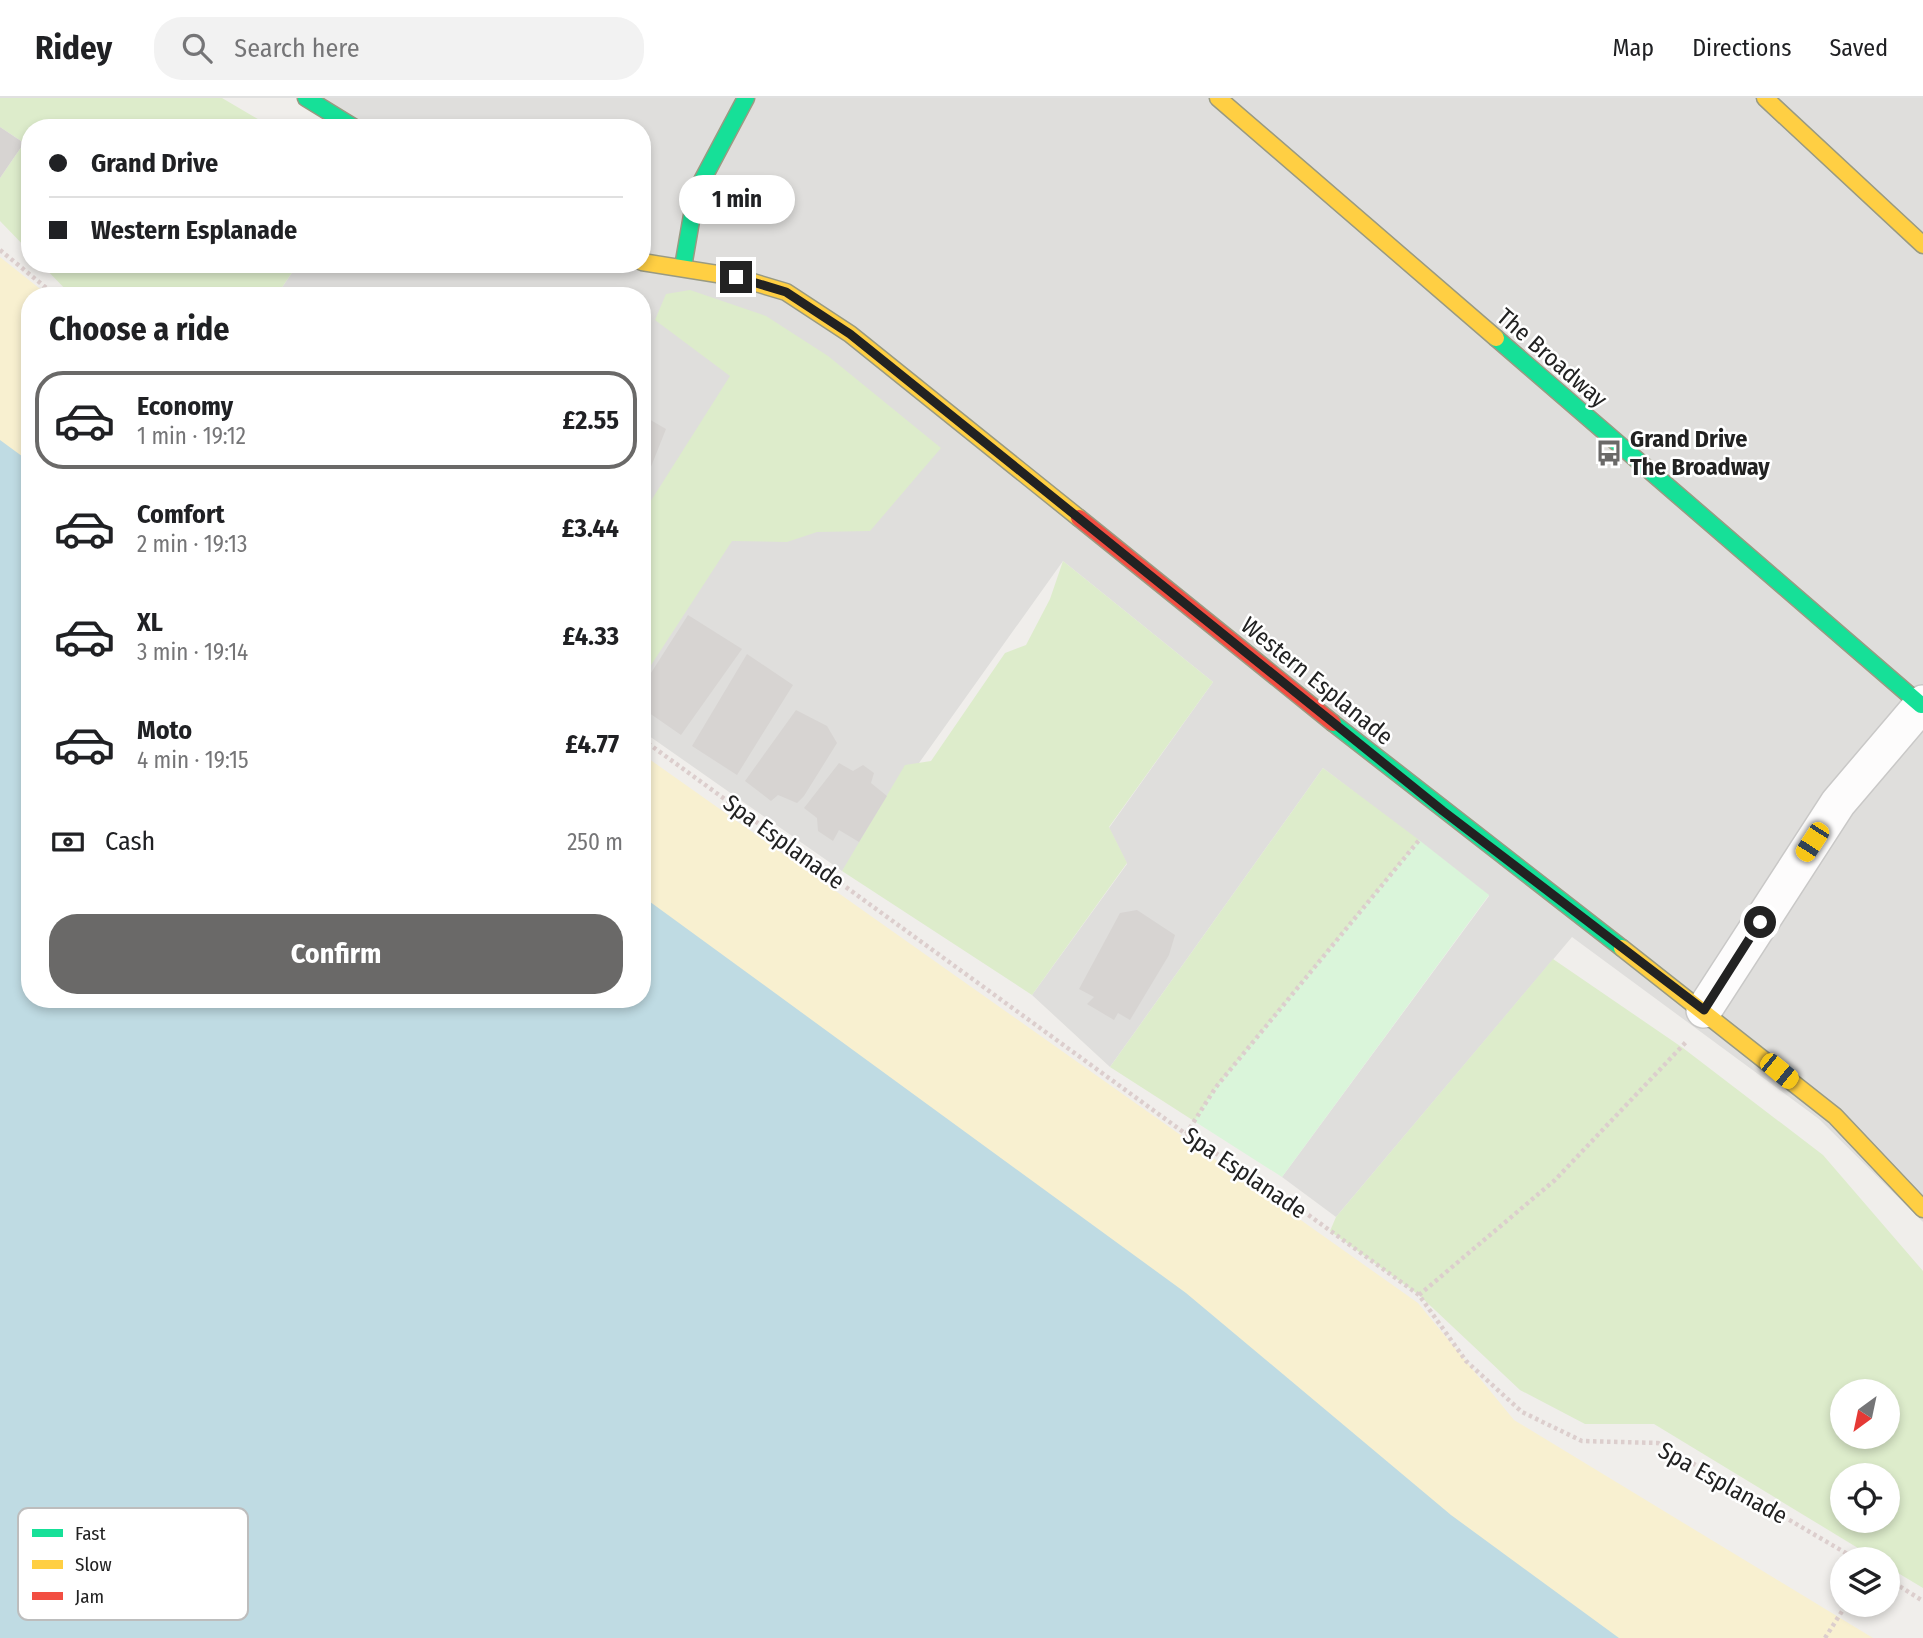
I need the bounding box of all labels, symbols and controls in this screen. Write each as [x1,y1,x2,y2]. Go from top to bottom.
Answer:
search box [154,17,644,80]
text: Ridey [35,28,112,68]
icon: search [178,29,216,67]
text: Search here [234,33,360,64]
text: Map [1613,34,1654,62]
text: Directions [1692,34,1791,62]
text: Saved [1829,34,1888,62]
text: Grand Drive [91,148,218,179]
callout: 1 min [678,176,794,225]
text: 1 min [712,185,762,213]
text: Western Esplanade [91,215,297,246]
route end [720,261,752,293]
street label: The Broadway [1491,303,1613,414]
text: Choose a ride [49,310,230,348]
icon: car [53,389,116,452]
text: Economy [137,391,233,422]
text: £2.55 [563,405,619,436]
text: 1 min · 19:12 [137,422,246,450]
place label: Grand Drive The Broadway [1630,425,1770,481]
bus stop icon: Grand Drive The Broadway [1594,438,1624,468]
icon: car [53,497,116,560]
text: Comfort [137,499,225,530]
text: £3.44 [562,513,619,544]
text: 2 min · 19:13 [137,530,247,558]
icon: car [53,605,116,668]
text: XL [137,607,163,638]
street label: Western Esplanade [1235,611,1399,751]
text: £4.33 [563,621,619,652]
text: 3 min · 19:14 [137,638,248,666]
icon: car [53,713,116,776]
text: Moto [137,715,192,746]
text: £4.77 [565,729,619,760]
text: 4 min · 19:15 [137,746,248,774]
street label: Spa Esplanade [718,789,850,895]
car [1792,819,1833,865]
icon: cash [49,823,87,861]
text: Cash [105,826,155,857]
text: 250 m [567,828,623,856]
route start [1744,906,1776,938]
button: Confirm [49,914,623,994]
car [1757,1050,1802,1092]
street label: Spa Esplanade [1178,1121,1312,1225]
north arrow [1830,1379,1900,1449]
map controls [1830,1379,1900,1617]
street label: Spa Esplanade [1654,1436,1792,1530]
button: locate [1830,1463,1900,1533]
legend [18,1508,248,1620]
text: Fast [75,1522,106,1545]
button: layers [1830,1547,1900,1617]
text: Slow [75,1553,112,1576]
text: Jam [75,1585,104,1608]

